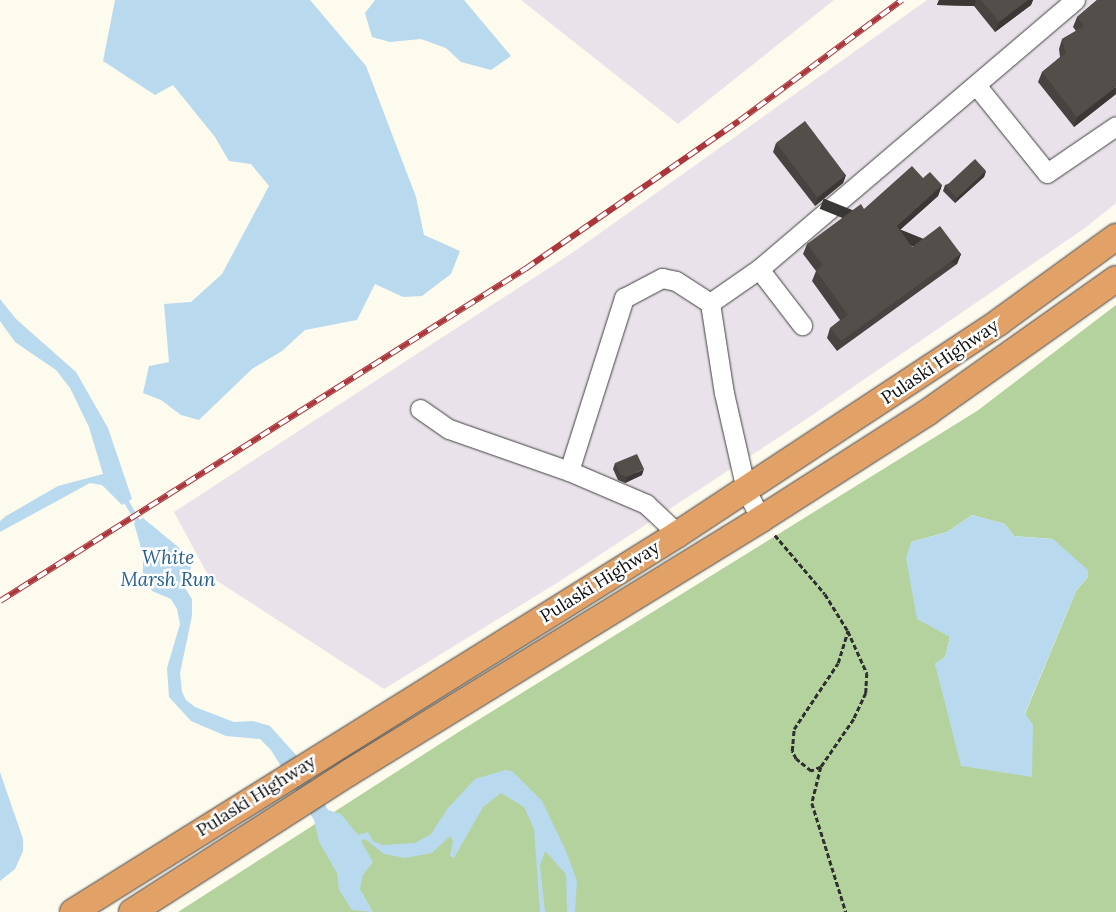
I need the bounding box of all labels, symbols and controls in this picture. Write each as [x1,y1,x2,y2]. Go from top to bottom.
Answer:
street label: Pulaski Highway [877,315,1003,409]
street label: Pulaski Highway [536,537,664,627]
water label: White Marsh Run [120,547,216,591]
street label: Pulaski Highway [192,751,320,841]

